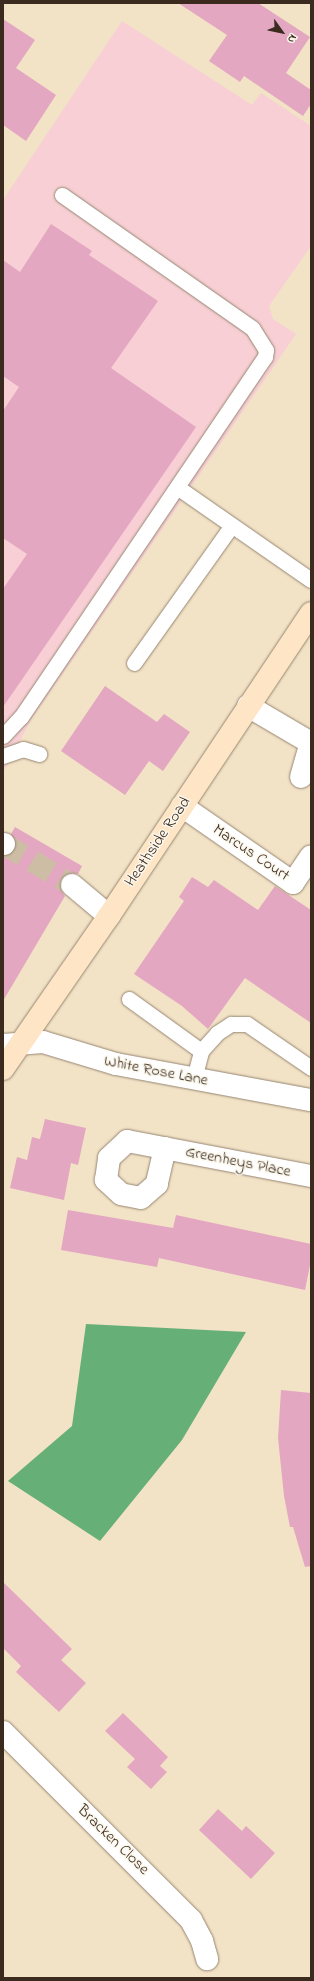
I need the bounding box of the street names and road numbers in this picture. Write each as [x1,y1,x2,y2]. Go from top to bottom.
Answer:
street label: Heathside Road [121,793,195,891]
street label: Marcus Court [209,820,293,886]
street label: White Rose Lane [102,1052,210,1090]
street label: Greenheys Place [184,1142,292,1182]
street label: Bracken Close [73,1801,153,1879]

